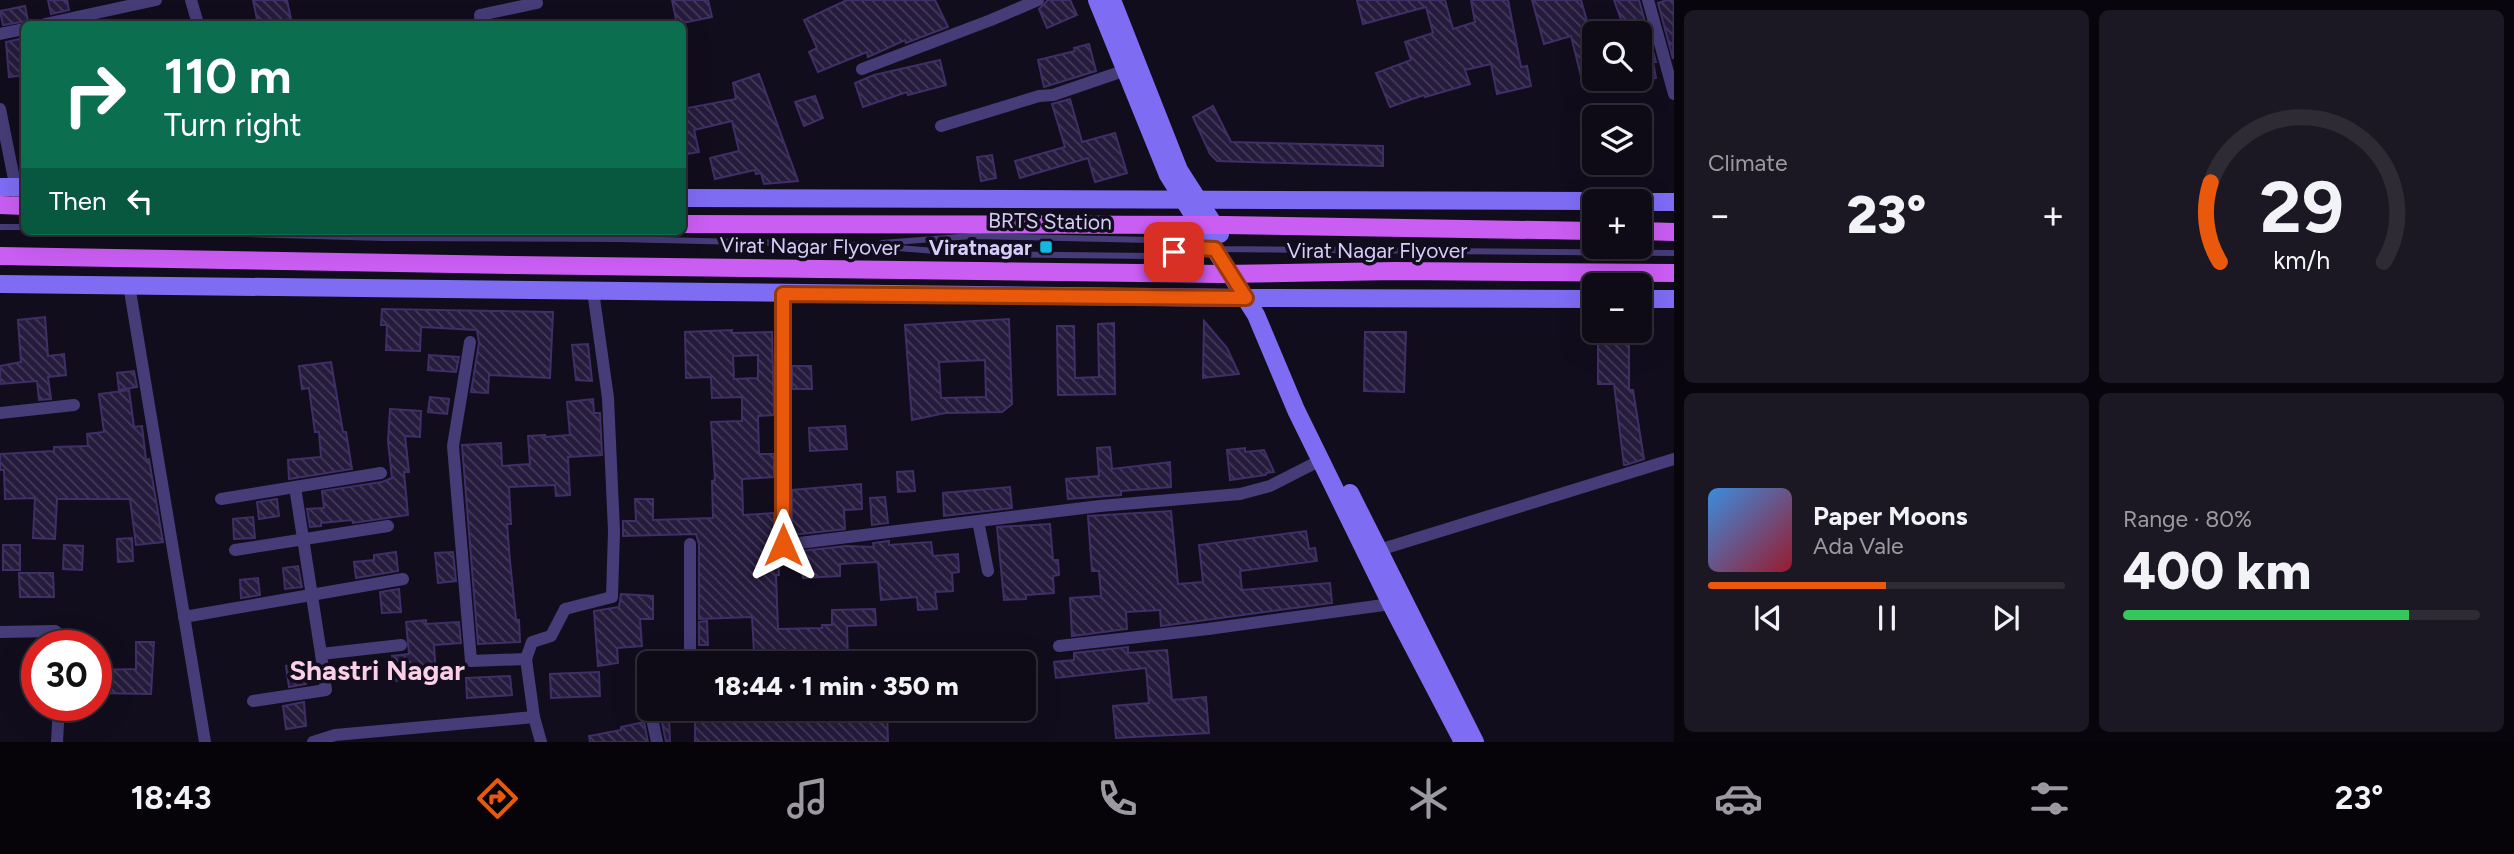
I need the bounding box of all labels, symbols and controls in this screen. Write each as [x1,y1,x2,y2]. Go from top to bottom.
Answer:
map controls [1582,21,1652,343]
button: search [1582,21,1652,91]
text: 110 m [164,46,292,105]
icon: right [49,49,140,140]
button: layers [1582,105,1652,175]
text: Turn right [164,106,302,144]
text: Climate [1708,149,1787,177]
text: 29 [2259,164,2344,251]
icon: left [121,182,159,220]
text: 23° [1847,184,1926,246]
text: Then [49,185,107,217]
button: + [1582,189,1652,259]
text: − [1708,192,1732,238]
text: + [2041,192,2065,238]
street label: BRTS Station [988,207,1112,235]
pin [1144,222,1204,282]
street label: Virat Nagar Flyover [719,232,901,260]
icon: arrive [1155,233,1193,271]
place label: Viratnagar [929,235,1032,260]
street label: Virat Nagar Flyover [1287,238,1467,263]
marker: Viratnagar [1038,239,1054,255]
text: km/h [2273,245,2330,275]
button: − [1582,273,1652,343]
text: Paper Moons [1813,500,1968,532]
text: Range · 80% [2123,505,2252,533]
position arrow [746,508,820,582]
text: Ada Vale [1813,532,1904,560]
text: 400 km [2123,540,2311,602]
icon: previous [1749,599,1787,637]
icon: pause [1868,599,1906,637]
icon: next [1987,599,2025,637]
speed limit sign: 30 [21,630,112,721]
district label: Shastri Nagar [289,653,465,687]
text: 18:44 · 1 min · 350 m [714,670,959,702]
icon: directions [473,774,522,823]
icon: music [783,774,832,823]
icon: phone [1093,774,1142,823]
icon: climate [1404,774,1453,823]
icon: car [1714,774,1763,823]
icon: filters [2025,774,2074,823]
text: 18:43 [131,779,211,817]
text: 23° [2335,779,2383,817]

